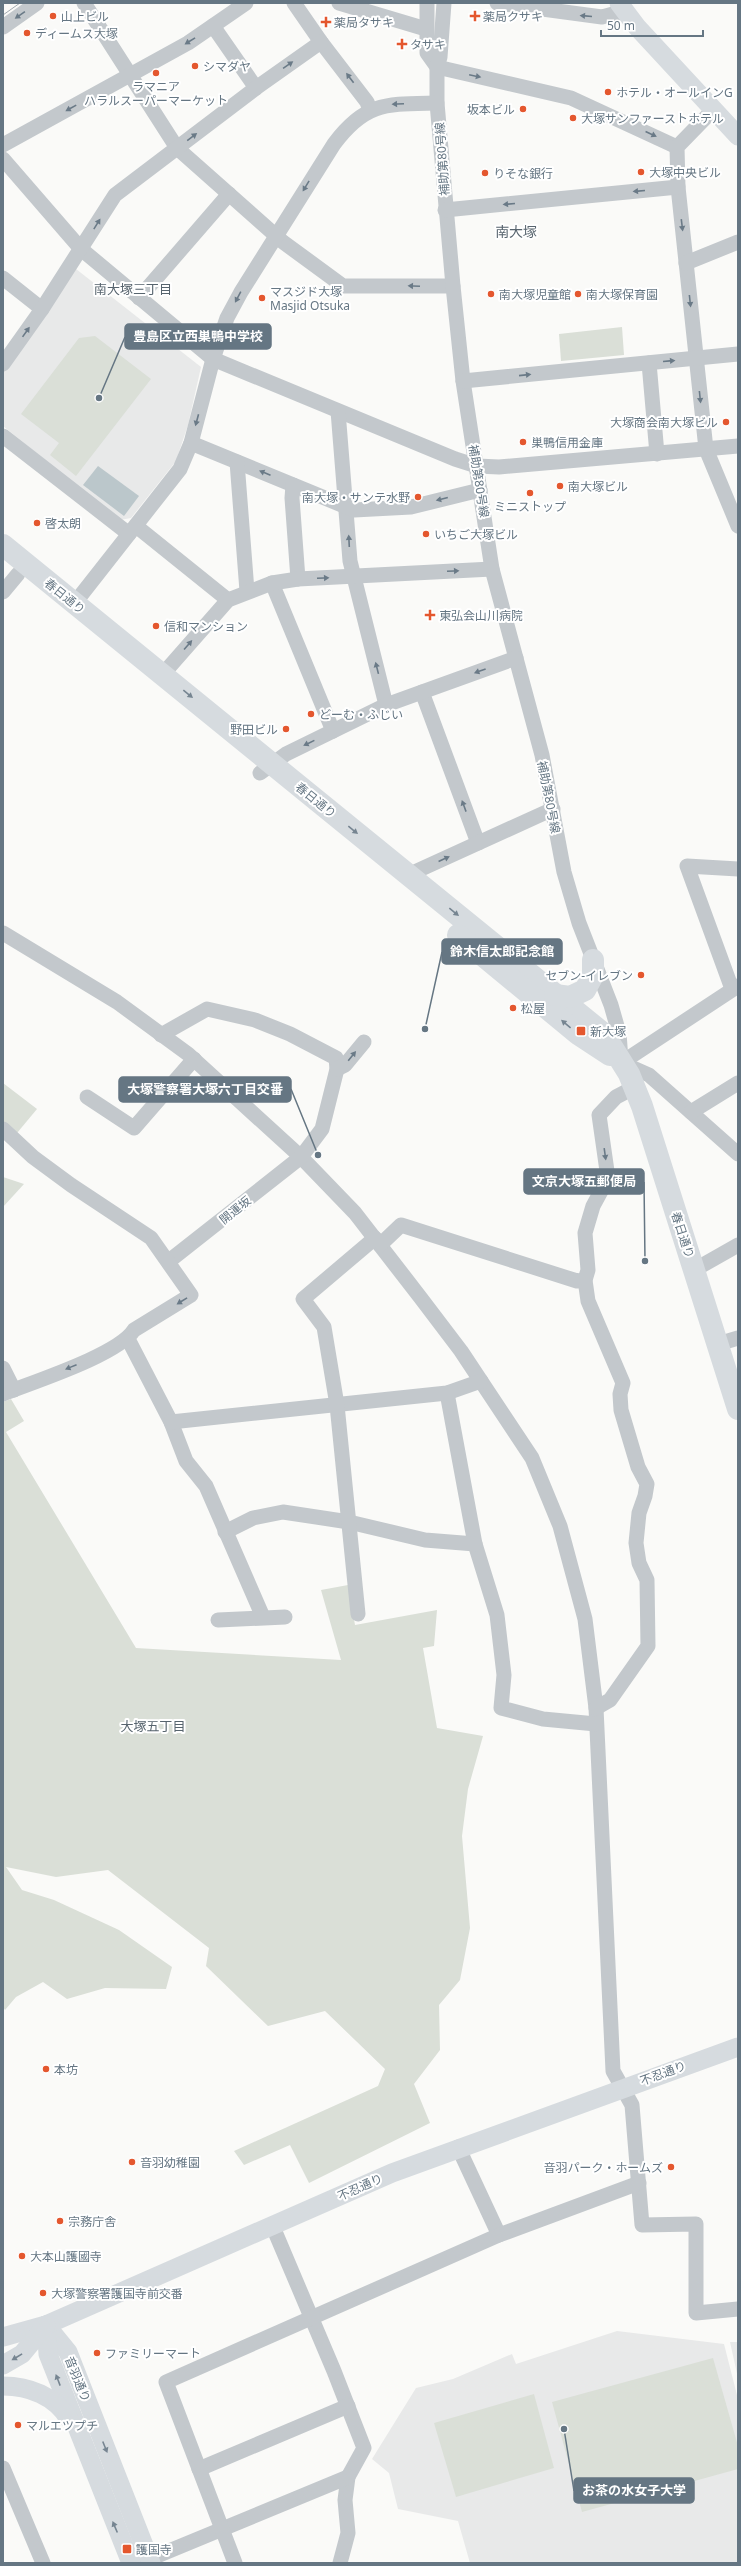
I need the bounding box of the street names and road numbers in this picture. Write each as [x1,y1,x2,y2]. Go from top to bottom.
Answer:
street label: 補助第80号線 [431,122,453,196]
street label: 補助第80号線 [465,443,493,519]
street label: 春日通り [41,574,89,618]
street label: 補助第80号線 [534,759,564,835]
street label: 春日通り [292,778,340,822]
street label: 開運坂 [216,1192,254,1228]
street label: 春日通り [667,1210,699,1260]
street label: 不忍通り [638,2057,688,2089]
street label: 不忍通り [335,2169,385,2205]
street label: 音羽通り [61,2354,95,2404]

